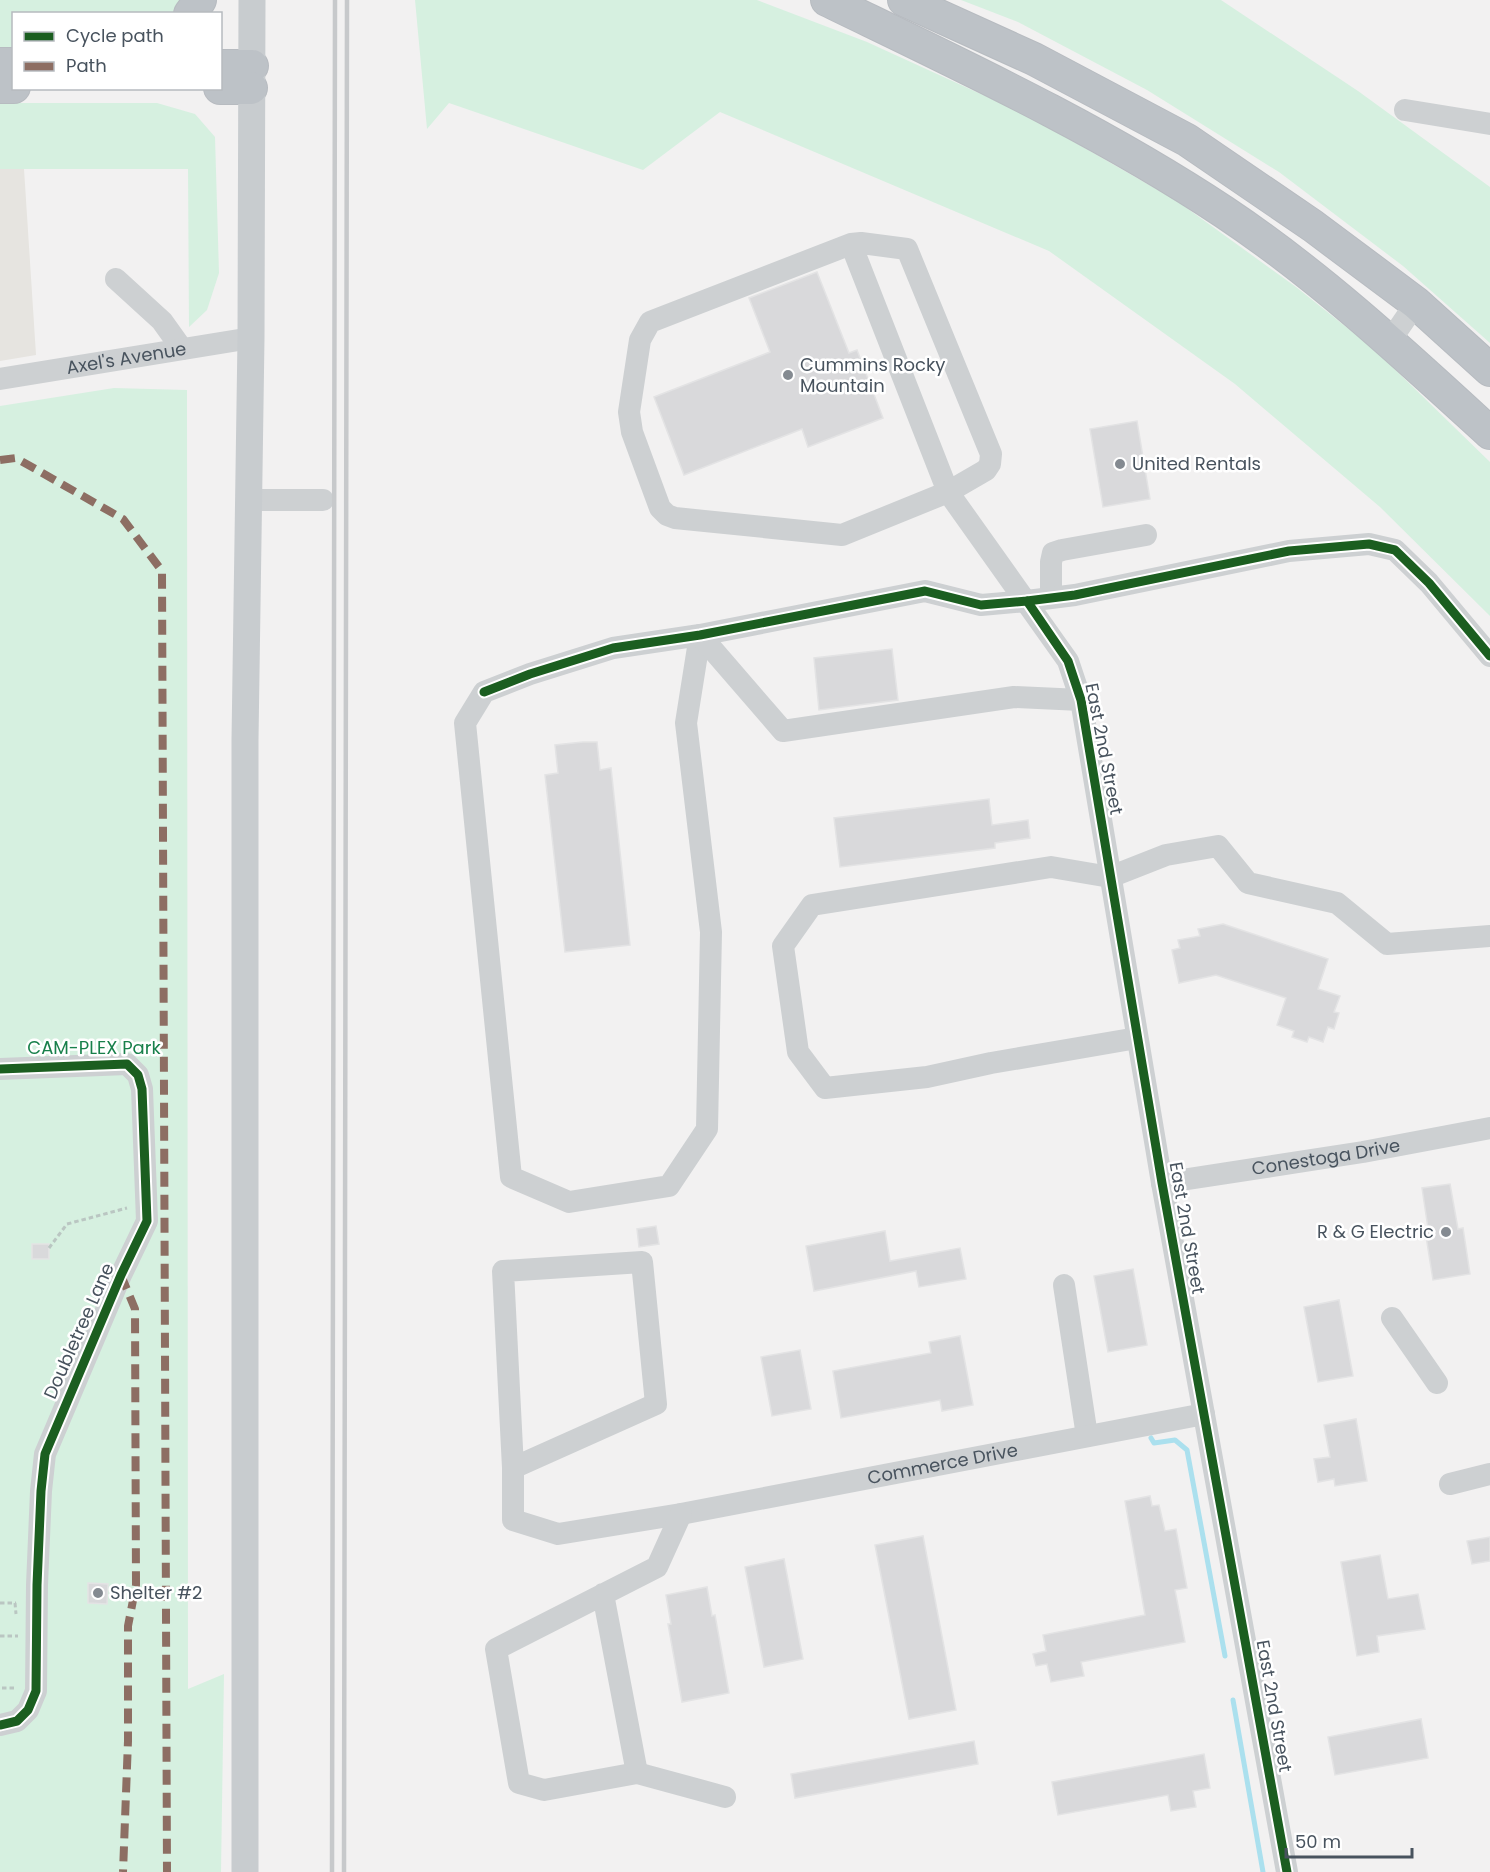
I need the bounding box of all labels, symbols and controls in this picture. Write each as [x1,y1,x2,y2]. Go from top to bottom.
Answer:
legend [12,12,222,90]
text: Cycle path [66,23,164,48]
text: Path [66,53,107,78]
street label: Axel's Avenue [64,336,188,380]
place label: Cummins Rocky Mountain [800,352,945,398]
marker: Cummins Rocky Mountain [781,368,795,382]
place label: United Rentals [1132,451,1261,476]
marker: United Rentals [1113,457,1127,471]
street label: East 2nd Street [1079,681,1130,817]
park label: CAM-PLEX Park [27,1035,161,1060]
street label: Conestoga Drive [1250,1132,1402,1181]
street label: East 2nd Street [1164,1160,1211,1296]
place label: R & G Electric [1317,1219,1434,1244]
marker: R & G Electric [1439,1225,1453,1239]
street label: Doubletree Lane [37,1259,120,1403]
street label: Commerce Drive [865,1437,1020,1490]
place label: Shelter #2 [110,1580,202,1605]
marker: Shelter #2 [91,1586,105,1600]
street label: East 2nd Street [1251,1638,1298,1774]
scale bar [1286,1821,1412,1859]
text: 50 m [1295,1829,1341,1854]

